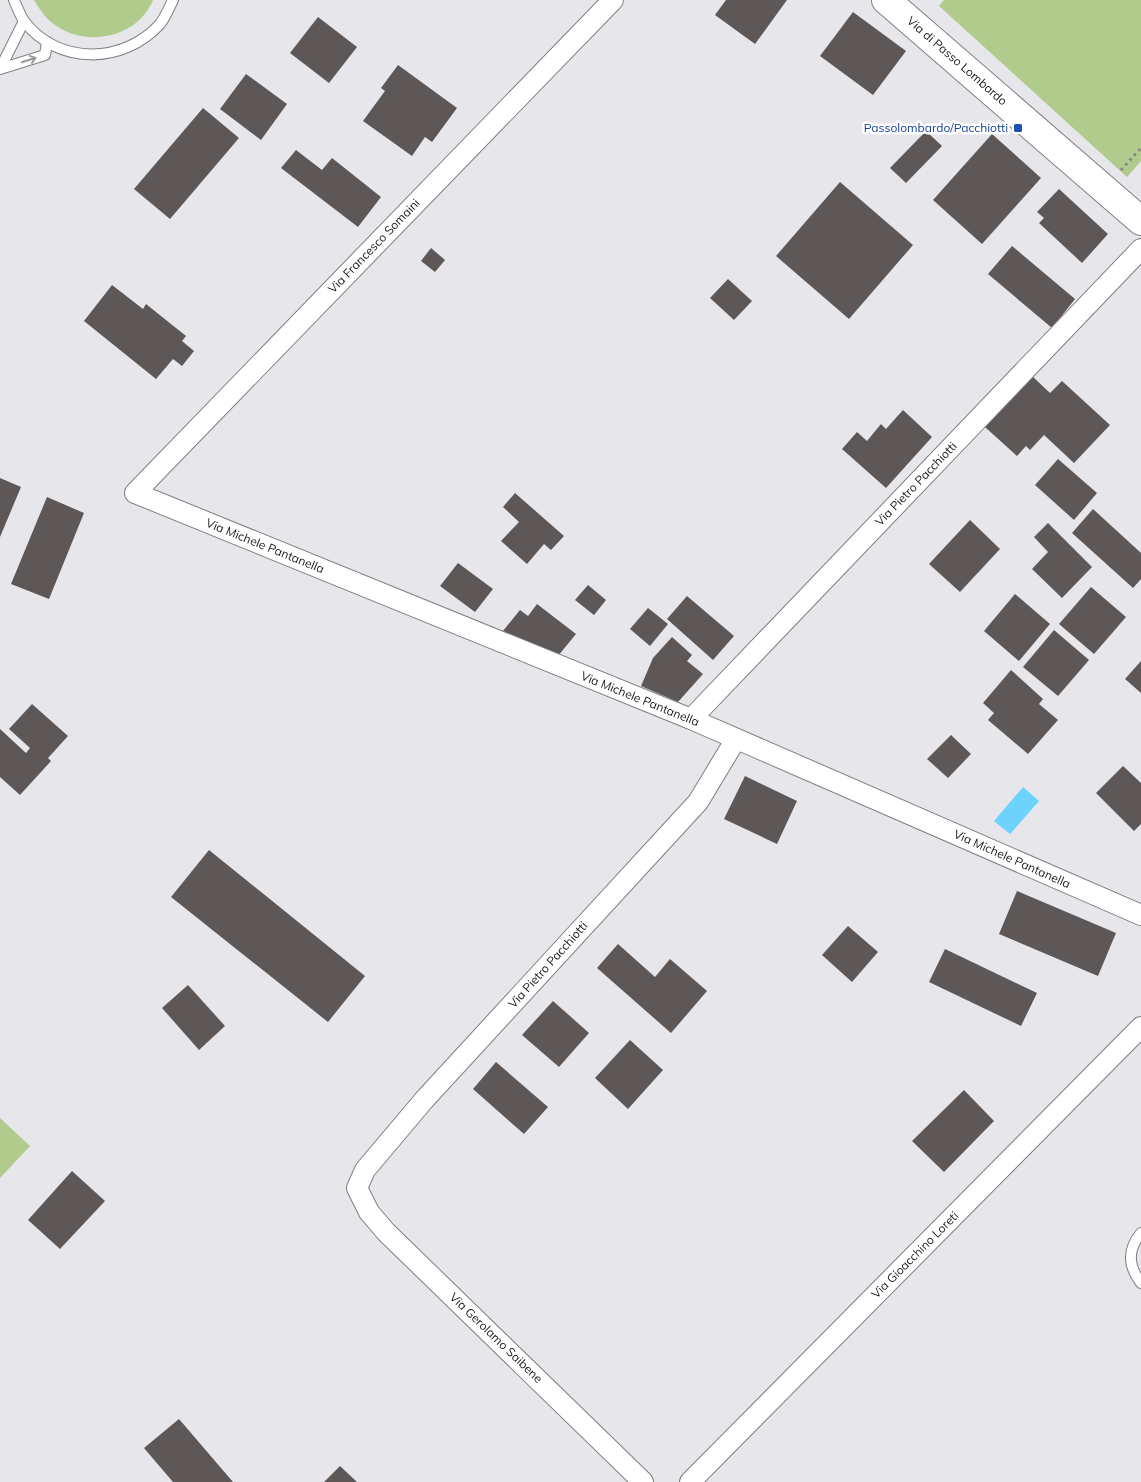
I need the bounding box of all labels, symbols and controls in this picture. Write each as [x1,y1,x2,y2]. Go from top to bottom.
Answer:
street label: Via di Passo Lombardo [904,13,1011,108]
one-way arrow [20,55,36,65]
place label: Passolombardo/Pacchiotti [864,120,1008,135]
marker: Passolombardo/Pacchiotti [1012,122,1024,134]
street label: Via Francesco Somaini [325,195,423,296]
street label: Via Pietro Pacchiotti [872,438,960,529]
street label: Via Michele Pantanella [204,515,327,576]
street label: Via Michele Pantanella [579,668,702,729]
street label: Via Michele Pantanella [951,826,1073,891]
street label: Via Pietro Pacchiotti [505,918,591,1011]
street label: Via Gioacchino Loreti [868,1208,961,1301]
street label: Via Gerolamo Saibene [447,1289,546,1386]

